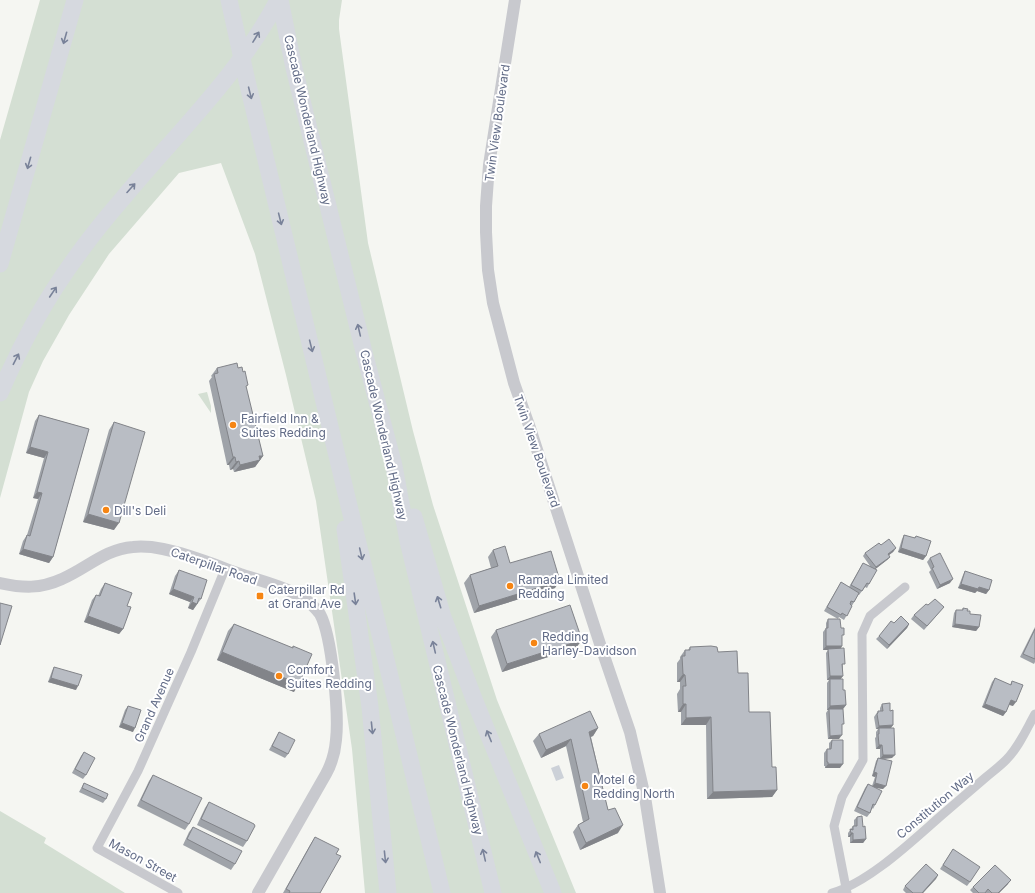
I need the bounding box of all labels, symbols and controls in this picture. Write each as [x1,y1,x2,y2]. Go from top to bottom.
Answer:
one-way arrow [60,31,68,44]
one-way arrow [253,31,261,43]
street label: Cascade Wonderland Highway [281,33,335,207]
street label: Twin View Boulevard [481,63,513,183]
one-way arrow [246,86,254,99]
one-way arrow [25,156,32,169]
one-way arrow [126,183,136,193]
one-way arrow [277,212,284,225]
one-way arrow [49,287,57,298]
one-way arrow [354,324,362,337]
one-way arrow [307,339,315,352]
street label: Cascade Wonderland Highway [357,348,411,522]
one-way arrow [13,353,20,365]
street label: Twin View Boulevard [511,393,563,509]
place label: Fairfield Inn & Suites Redding [241,411,326,440]
marker: Fairfield Inn & Suites Redding [228,420,238,430]
place label: Dill's Deli [114,503,166,518]
marker: Dill's Deli [101,505,111,515]
street label: Caterpillar Road [169,544,259,588]
one-way arrow [357,547,365,560]
place label: Ramada Limited Redding [518,572,608,601]
marker: Ramada Limited Redding [505,581,515,591]
place label: Caterpillar Rd at Grand Ave [268,582,345,611]
marker: Caterpillar Rd at Grand Ave [255,591,265,601]
one-way arrow [351,592,359,605]
one-way arrow [435,595,442,608]
place label: Redding Harley-Davidson [542,629,637,658]
marker: Redding Harley-Davidson [529,638,539,648]
one-way arrow [429,641,437,654]
place label: Comfort Suites Redding [287,662,372,691]
street label: Cascade Wonderland Highway [430,663,486,837]
street label: Grand Avenue [131,665,177,745]
marker: Comfort Suites Redding [274,671,284,681]
one-way arrow [368,721,376,734]
one-way arrow [485,731,493,743]
street label: Constitution Way [893,768,977,842]
place label: Motel 6 Redding North [593,772,675,801]
marker: Motel 6 Redding North [580,781,590,791]
street label: Mason Street [106,835,180,885]
one-way arrow [480,849,487,862]
one-way arrow [381,850,388,863]
one-way arrow [534,851,542,863]

